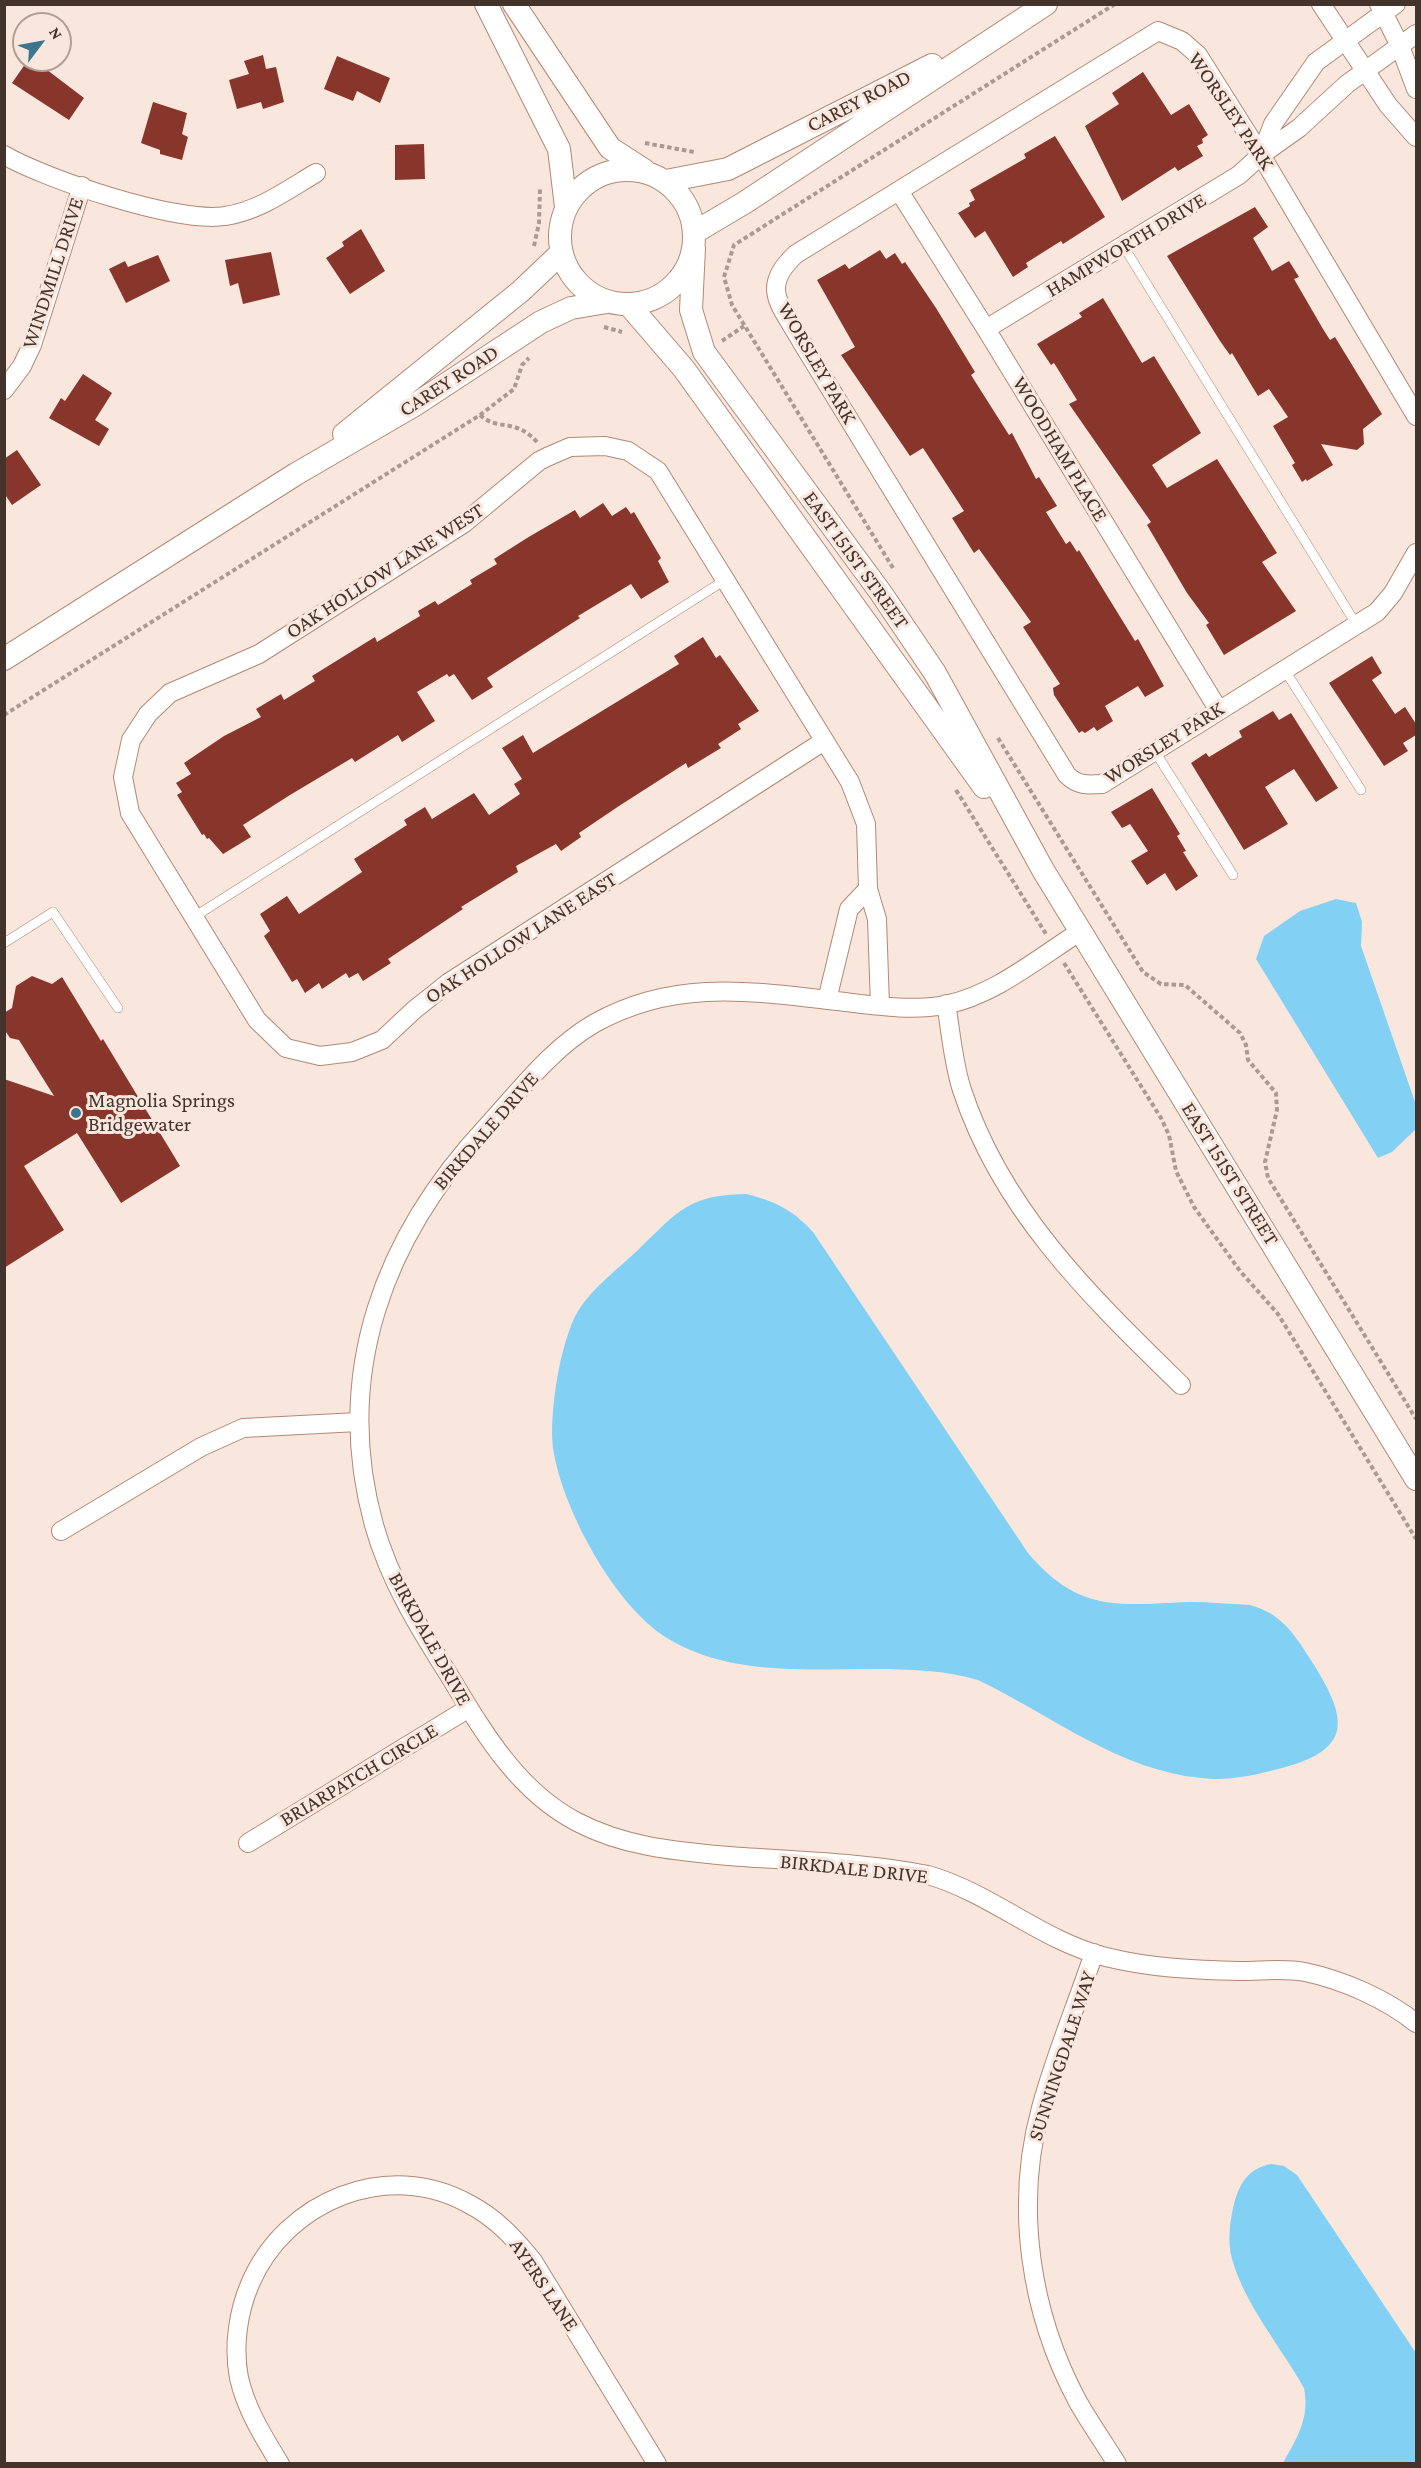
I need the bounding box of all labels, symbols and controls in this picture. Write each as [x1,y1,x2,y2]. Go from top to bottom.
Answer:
north arrow [12,12,72,72]
text: N [46,24,66,42]
street label: WORSLEY PARK [1182,47,1280,175]
street label: CAREY ROAD [803,64,915,138]
street label: HAMPWORTH DRIVE [1041,187,1211,303]
street label: WINDMILL DRIVE [17,194,89,352]
street label: WORSLEY PARK [772,298,862,428]
street label: CAREY ROAD [395,340,503,422]
street label: WOODHAM PLACE [1007,372,1113,526]
street label: EAST 151ST STREET [798,486,914,634]
street label: OAK HOLLOW LANE WEST [281,498,489,644]
street label: WORSLEY PARK [1099,696,1229,790]
street label: OAK HOLLOW LANE EAST [420,867,622,1009]
street label: BIRKDALE DRIVE [428,1067,544,1195]
place label: Magnolia Springs Bridgewater [88,1088,235,1138]
street label: EAST 151ST STREET [1176,1098,1284,1250]
marker: Magnolia Springs Bridgewater [69,1106,83,1120]
street label: BIRKDALE DRIVE [383,1568,477,1710]
street label: BRIARPATCH CIRCLE [275,1718,443,1832]
street label: BIRKDALE DRIVE [779,1849,929,1889]
street label: SUNNINGDALE WAY [1023,1968,1101,2144]
street label: AYERS LANE [504,2234,584,2336]

